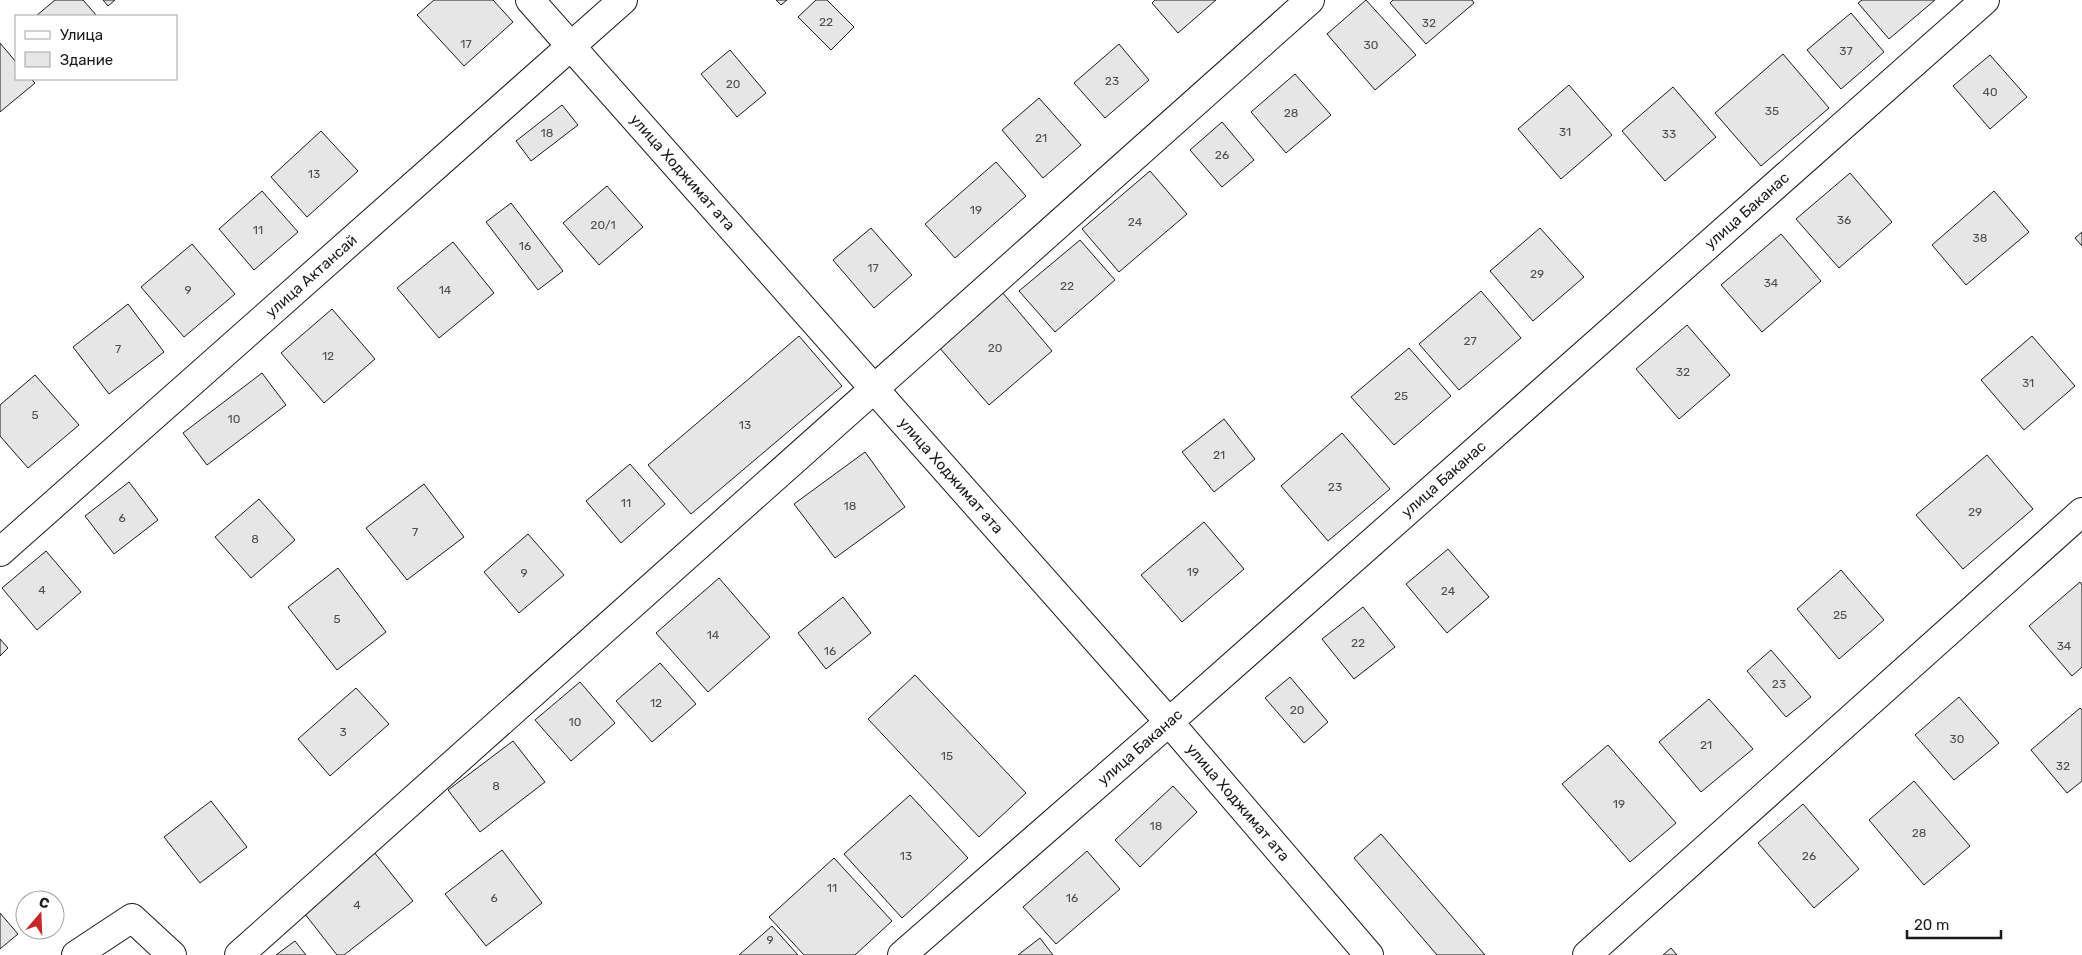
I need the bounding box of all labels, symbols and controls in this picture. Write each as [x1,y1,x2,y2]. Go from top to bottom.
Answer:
legend [15,15,178,80]
house number: 22 [819,15,833,29]
house number: 32 [1422,16,1436,30]
text: Улица [60,26,103,44]
house number: 17 [460,37,472,51]
house number: 30 [1364,38,1378,52]
house number: 37 [1839,44,1853,58]
text: Здание [60,51,113,69]
house number: 23 [1105,74,1119,88]
house number: 20 [726,77,740,91]
house number: 40 [1982,85,1998,99]
house number: 35 [1765,104,1779,118]
house number: 28 [1284,106,1298,120]
street label: улица Ходжимат ата [626,110,739,234]
house number: 31 [1559,125,1571,139]
house number: 18 [541,126,553,140]
house number: 33 [1662,127,1676,141]
house number: 21 [1035,131,1047,145]
house number: 26 [1215,148,1229,162]
house number: 13 [308,167,320,181]
street label: улица Баканас [1701,169,1793,253]
house number: 19 [970,203,982,217]
house number: 36 [1837,213,1851,227]
house number: 24 [1128,215,1143,229]
house number: 20/1 [590,218,616,232]
house number: 11 [253,223,263,237]
street label: улица Актансай [262,231,361,321]
house number: 38 [1973,231,1987,245]
house number: 16 [519,239,531,253]
house number: 17 [867,261,879,275]
house number: 29 [1530,267,1544,281]
house number: 34 [1764,276,1779,290]
house number: 22 [1060,279,1074,293]
house number: 9 [184,283,192,297]
house number: 14 [439,283,452,297]
house number: 27 [1463,334,1477,348]
house number: 20 [988,341,1002,355]
house number: 7 [115,342,121,356]
house number: 12 [322,349,334,363]
house number: 32 [1676,365,1690,379]
house number: 31 [2022,376,2034,390]
house number: 25 [1394,389,1408,403]
house number: 5 [31,408,39,422]
house number: 10 [228,412,240,426]
street label: улица Ходжимат ата [895,414,1007,537]
house number: 13 [739,418,751,432]
street label: улица Баканас [1398,437,1490,521]
house number: 21 [1213,448,1225,462]
house number: 23 [1328,480,1342,494]
house number: 11 [621,496,631,510]
house number: 18 [844,499,856,513]
house number: 29 [1968,505,1982,519]
house number: 6 [118,511,126,525]
house number: 7 [412,525,418,539]
house number: 8 [251,532,259,546]
house number: 19 [1187,565,1199,579]
house number: 9 [520,566,528,580]
house number: 4 [38,583,46,597]
house number: 24 [1441,584,1456,598]
house number: 25 [1833,608,1847,622]
house number: 5 [333,612,341,626]
house number: 14 [707,628,720,642]
house number: 22 [1351,636,1365,650]
house number: 34 [2057,639,2072,653]
house number: 16 [824,644,836,658]
house number: 23 [1772,677,1786,691]
house number: 12 [650,696,662,710]
house number: 20 [1290,703,1304,717]
street label: улица Баканас [1094,705,1186,789]
house number: 10 [569,715,581,729]
house number: 3 [339,725,347,739]
house number: 30 [1950,732,1964,746]
house number: 21 [1700,738,1712,752]
street label: улица Ходжимат ата [1182,740,1293,865]
house number: 15 [941,749,953,763]
house number: 32 [2056,759,2070,773]
house number: 8 [492,779,500,793]
house number: 19 [1613,797,1625,811]
house number: 18 [1150,819,1162,833]
house number: 28 [1912,826,1926,840]
house number: 13 [900,849,912,863]
house number: 26 [1802,849,1816,863]
house number: 11 [827,881,837,895]
north arrow [15,890,65,940]
house number: 6 [490,891,498,905]
house number: 16 [1066,891,1078,905]
text: С [37,894,52,913]
house number: 4 [353,898,361,912]
scale bar [1907,908,2001,940]
text: 20 m [1914,916,1949,934]
house number: 9 [766,933,774,947]

